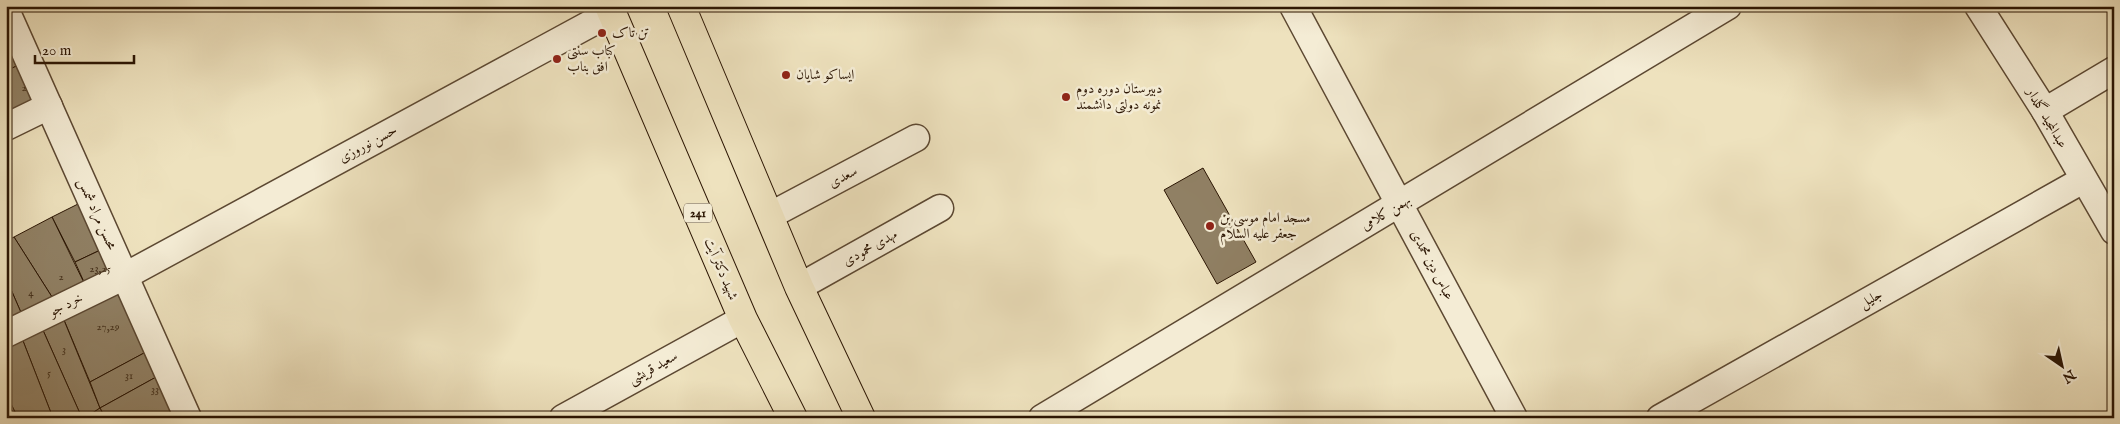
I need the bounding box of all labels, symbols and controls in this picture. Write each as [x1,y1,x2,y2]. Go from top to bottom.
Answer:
place label: تن تاک [612,24,650,42]
marker: تن تاک [596,27,608,39]
scale bar [35,32,134,64]
text: 20 m [42,41,72,60]
place label: کباب سنتی افق بناب [567,42,616,76]
marker: کباب سنتی افق بناب [551,53,563,65]
place label: ایساکو شایان [796,66,854,84]
marker: ایساکو شایان [780,69,792,81]
place label: دبیرستان دوره دوم نمونه دولتی دانشمند [1076,80,1162,114]
house number: 2 [21,81,27,95]
street label: عبدالمجید گلدار [2021,83,2072,152]
marker: دبیرستان دوره دوم نمونه دولتی دانشمند [1060,91,1072,103]
street label: حسن نوروزی [336,121,400,167]
street label: سعدی [825,162,861,192]
street label: محسن مراد شمس [73,175,121,253]
street label: بهمن کلامی [1358,191,1414,235]
road number: 241 [684,204,712,222]
place label: مسجد امام موسی بن جعفر علیه السلام [1220,209,1310,246]
marker: مسجد امام موسی بن جعفر علیه السلام [1204,220,1216,232]
street label: مهدی محمودی [839,226,901,270]
street label: عباس دین محمدی [1406,227,1458,303]
street label: شهید دکتر آیت [700,235,742,303]
house number: 23,25 [89,262,111,276]
house number: 2 [58,270,64,284]
street label: جلیل [1856,285,1886,313]
house number: 4 [28,286,34,300]
street label: خرد جو [44,289,86,322]
house number: 27,29 [96,320,120,334]
north arrow [2038,342,2088,392]
house number: 3 [62,343,66,357]
street label: سعید قریشی [625,347,681,389]
text: N [2059,365,2080,387]
house number: 5 [47,366,51,380]
house number: 31 [125,369,133,383]
house number: 33 [151,383,159,397]

